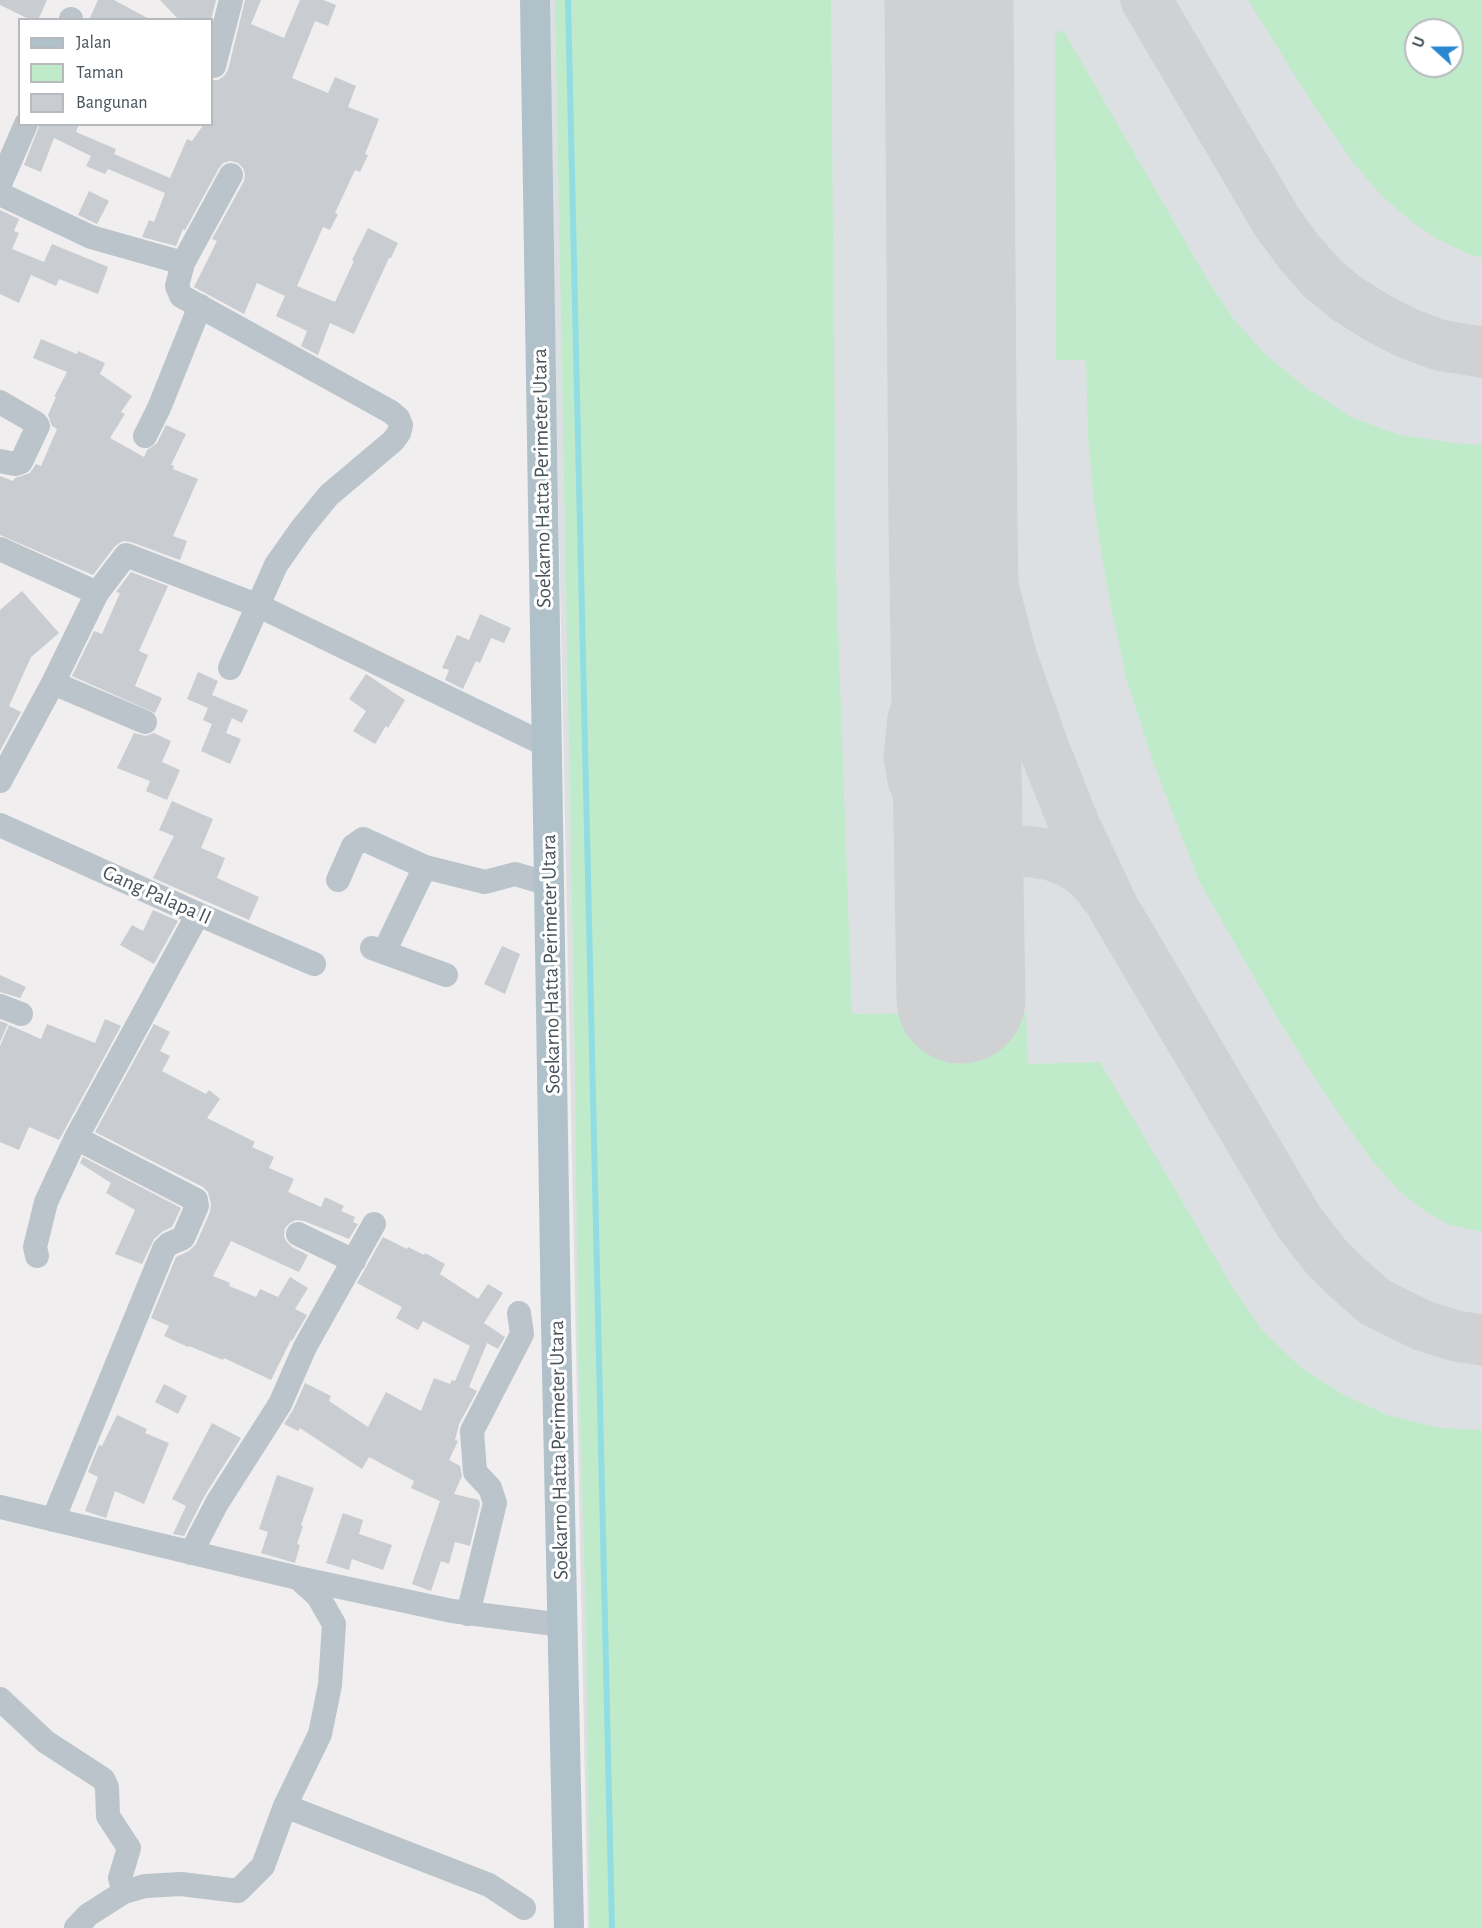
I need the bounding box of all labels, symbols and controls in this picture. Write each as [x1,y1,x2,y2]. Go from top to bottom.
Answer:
legend [18,18,213,126]
north arrow [1404,18,1464,78]
text: Jalan [76,34,111,52]
text: U [1410,35,1428,50]
text: Taman [76,64,124,82]
text: Bangunan [76,94,148,112]
street label: Soekarno Hatta Perimeter Utara [527,348,557,608]
street label: Soekarno Hatta Perimeter Utara [536,834,566,1094]
street label: Gang Palapa II [99,860,215,930]
street label: Soekarno Hatta Perimeter Utara [544,1320,574,1580]

